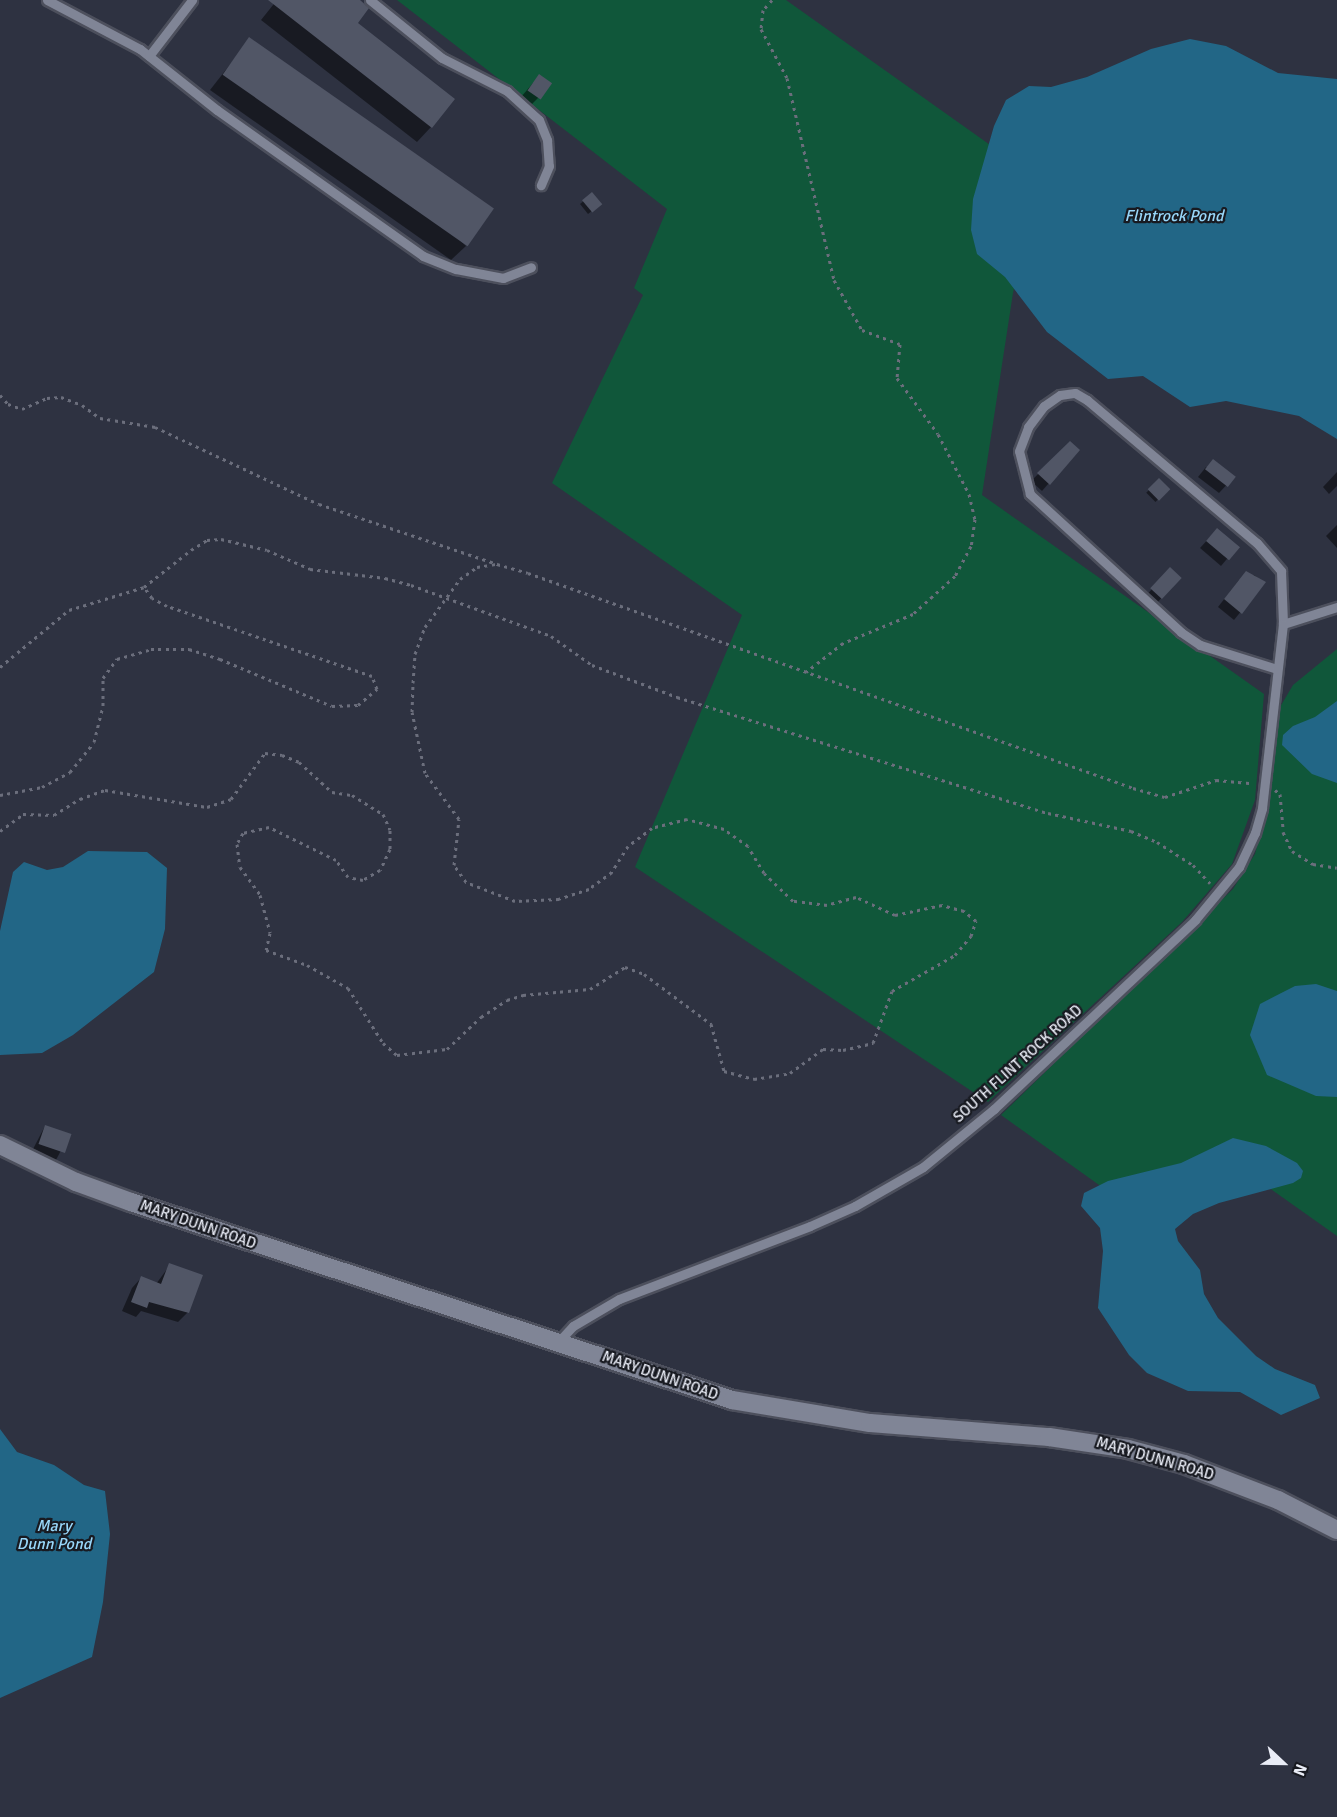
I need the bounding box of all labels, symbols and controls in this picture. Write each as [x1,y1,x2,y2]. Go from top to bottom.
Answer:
water label: Flintrock Pond [1125,206,1223,226]
street label: SOUTH FLINT ROCK ROAD [950,1001,1086,1127]
street label: MARY DUNN ROAD [138,1197,258,1253]
street label: MARY DUNN ROAD [600,1348,720,1404]
street label: MARY DUNN ROAD [1094,1434,1216,1484]
water label: Mary Dunn Pond [17,1516,91,1554]
north arrow [1253,1733,1313,1793]
text: N [1288,1761,1311,1779]

